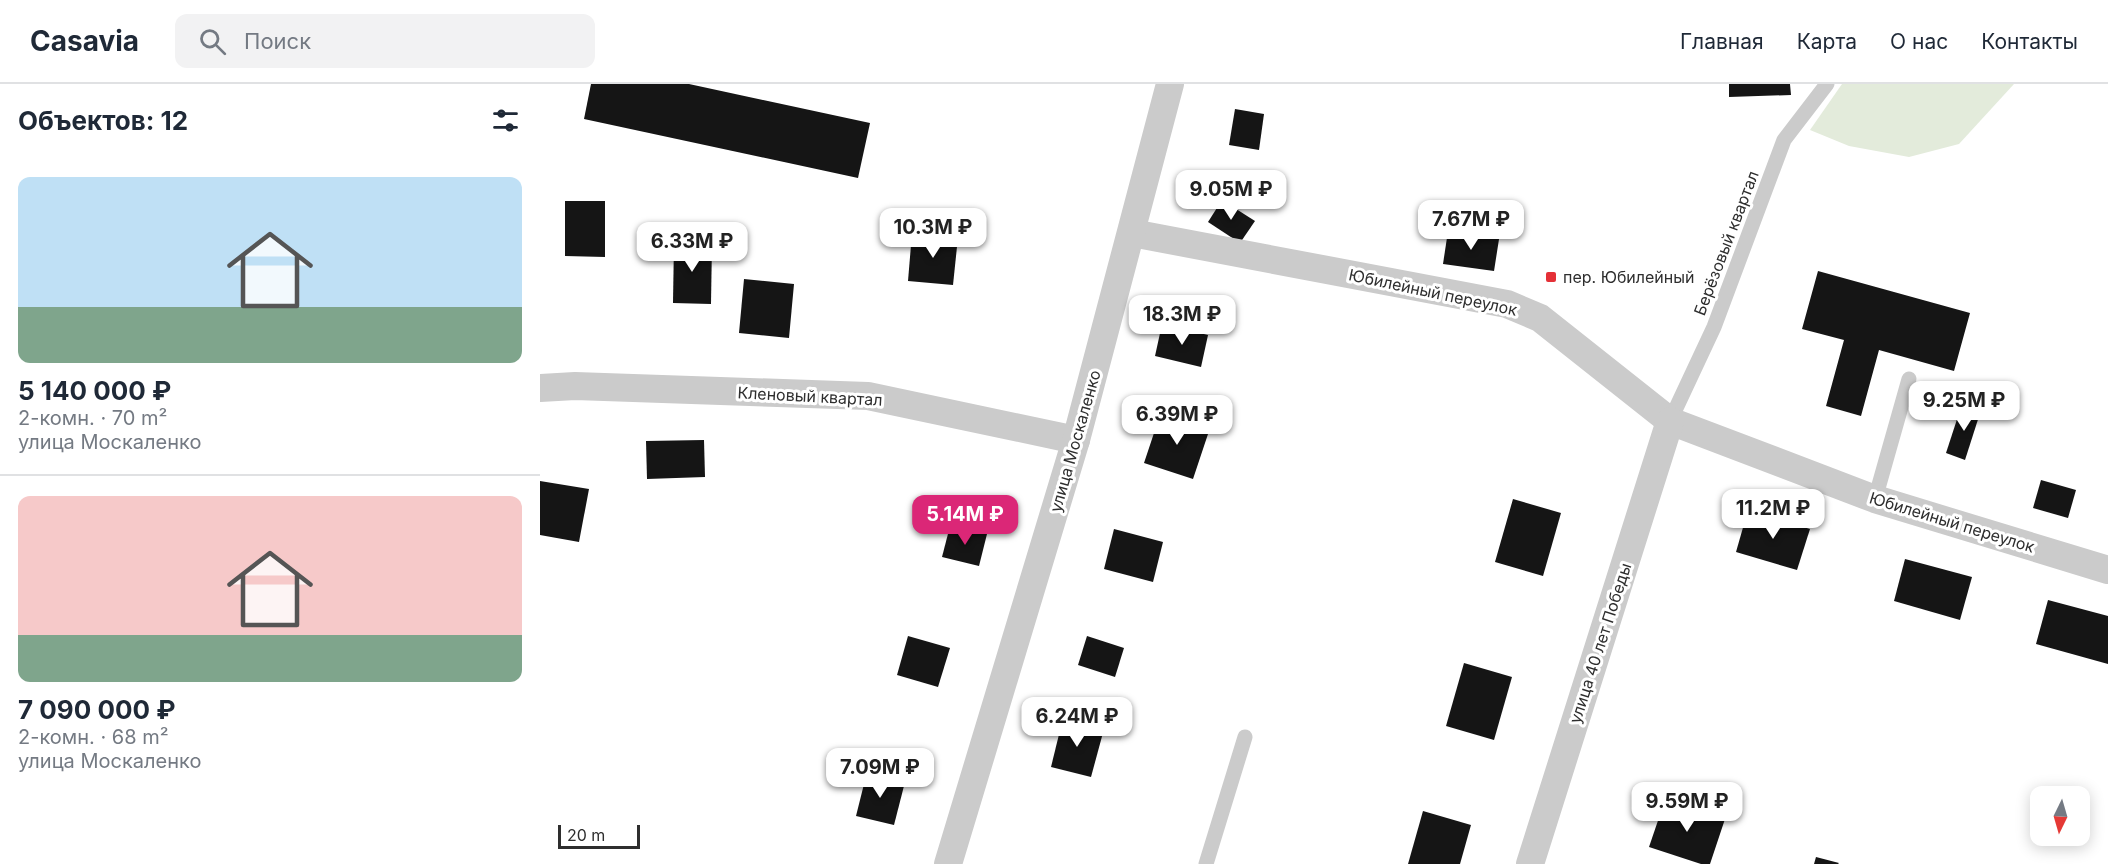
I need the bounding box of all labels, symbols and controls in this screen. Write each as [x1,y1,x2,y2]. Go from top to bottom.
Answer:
search box [175,14,595,68]
text: Casavia [30,24,139,58]
icon: search [196,25,229,58]
text: Поиск [244,28,311,54]
text: Главная [1680,29,1764,54]
text: Карта [1797,29,1857,54]
text: О нас [1890,29,1948,54]
text: Контакты [1981,29,2078,54]
icon: filters [489,104,522,137]
text: Объектов: 12 [18,105,188,136]
street label: Берёзовый квартал [1689,168,1763,318]
pin: 9.05M ₽ [1176,170,1286,221]
text: 9.05M ₽ [1190,177,1272,201]
pin: 7.67M ₽ [1416,200,1526,251]
text: 7.67M ₽ [1432,207,1510,231]
pin: 10.3M ₽ [878,208,988,259]
text: 10.3M ₽ [894,215,972,239]
icon: home [216,216,324,324]
pin: 6.33M ₽ [637,222,747,273]
text: 6.33M ₽ [651,229,733,253]
street label: Юбилейный переулок [1347,264,1519,320]
place label: пер. Юбилейный [1563,267,1695,287]
marker: пер. Юбилейный [1544,270,1558,284]
pin: 18.3M ₽ [1127,295,1237,346]
text: 18.3M ₽ [1143,302,1221,326]
street label: улица Москаленко [1045,368,1105,514]
text: 5 140 000 ₽ [18,375,171,406]
pin: 9.25M ₽ [1909,381,2019,432]
street label: Кленовый квартал [737,382,883,410]
text: 9.25M ₽ [1923,388,2005,412]
pin: 6.39M ₽ [1122,395,1232,446]
text: 6.39M ₽ [1136,402,1218,426]
text: 2-комн. · 70 m² [18,406,167,430]
text: улица Москаленко [18,430,201,454]
street label: Юбилейный переулок [1867,487,2037,557]
pin: 11.2M ₽ [1718,489,1828,540]
pin: 5.14M ₽ [910,495,1020,546]
text: 11.2M ₽ [1736,496,1810,520]
text: 5.14M ₽ [926,502,1004,526]
icon: home [216,535,324,643]
street label: улица 40 лет Победы [1565,560,1635,726]
text: 7 090 000 ₽ [18,694,175,725]
pin: 6.24M ₽ [1022,697,1132,748]
text: 6.24M ₽ [1035,704,1119,728]
text: 2-комн. · 68 m² [18,725,169,749]
pin: 7.09M ₽ [825,748,935,799]
text: улица Москаленко [18,749,201,773]
text: 7.09M ₽ [840,755,920,779]
pin: 9.59M ₽ [1632,782,1742,833]
north arrow [2030,786,2090,846]
map controls [2030,786,2090,846]
text: 9.59M ₽ [1646,789,1728,813]
scale bar [558,822,640,850]
text: 20 m [567,825,605,845]

